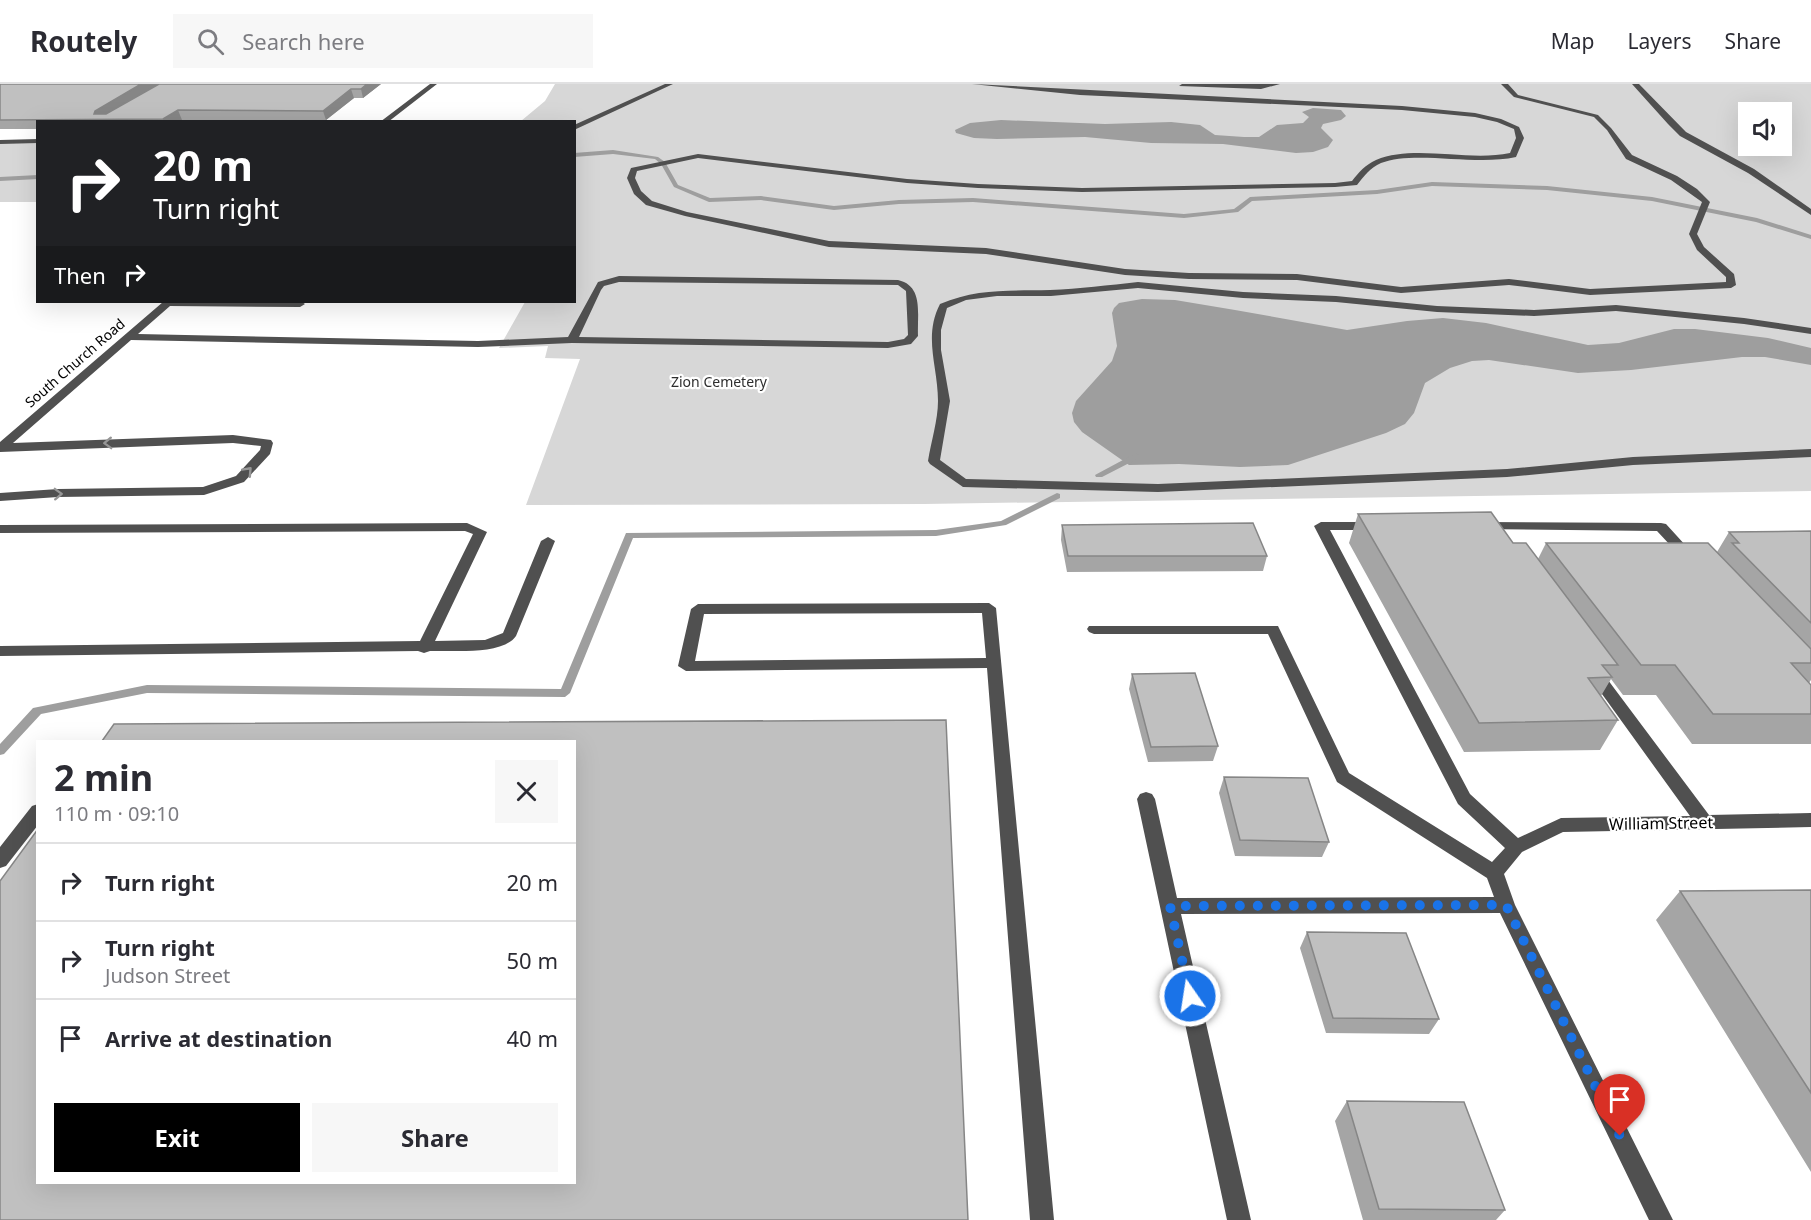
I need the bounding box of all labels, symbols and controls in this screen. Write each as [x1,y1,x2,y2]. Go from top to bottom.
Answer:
search box [173,14,593,68]
text: Routely [30,22,137,60]
icon: search [194,25,227,58]
text: Search here [242,26,365,56]
text: Map [1551,27,1595,55]
text: Layers [1628,27,1692,55]
text: Share [1725,27,1781,55]
map controls [1738,102,1792,156]
button: sound [1738,102,1792,156]
text: 20 m [153,136,253,193]
icon: right [54,144,132,222]
text: Turn right [153,190,279,227]
icon: right [118,258,151,291]
text: Then [54,260,106,290]
street label: South Church Road [21,314,129,411]
park label: Zion Cemetery [671,372,768,391]
one-way arrow [103,437,112,450]
one-way arrow [241,467,252,478]
one-way arrow [54,487,63,500]
text: 2 min [54,753,153,802]
button: close [495,760,558,823]
text: 110 m · 09:10 [54,800,179,827]
street label: William Street [1609,811,1713,835]
icon: right [54,866,87,899]
text: Turn right [105,867,215,897]
text: 20 m [507,867,558,897]
text: Turn right [105,932,215,962]
icon: right [54,944,87,977]
text: 50 m [507,945,558,975]
text: Judson Street [105,962,230,989]
position arrow [1158,964,1222,1028]
icon: arrive [54,1022,87,1055]
text: Arrive at destination [105,1023,332,1053]
text: 40 m [507,1023,558,1053]
pin [1594,1074,1645,1136]
icon: arrive [1603,1083,1636,1116]
button: Exit [54,1103,300,1172]
button: Share [312,1103,558,1172]

